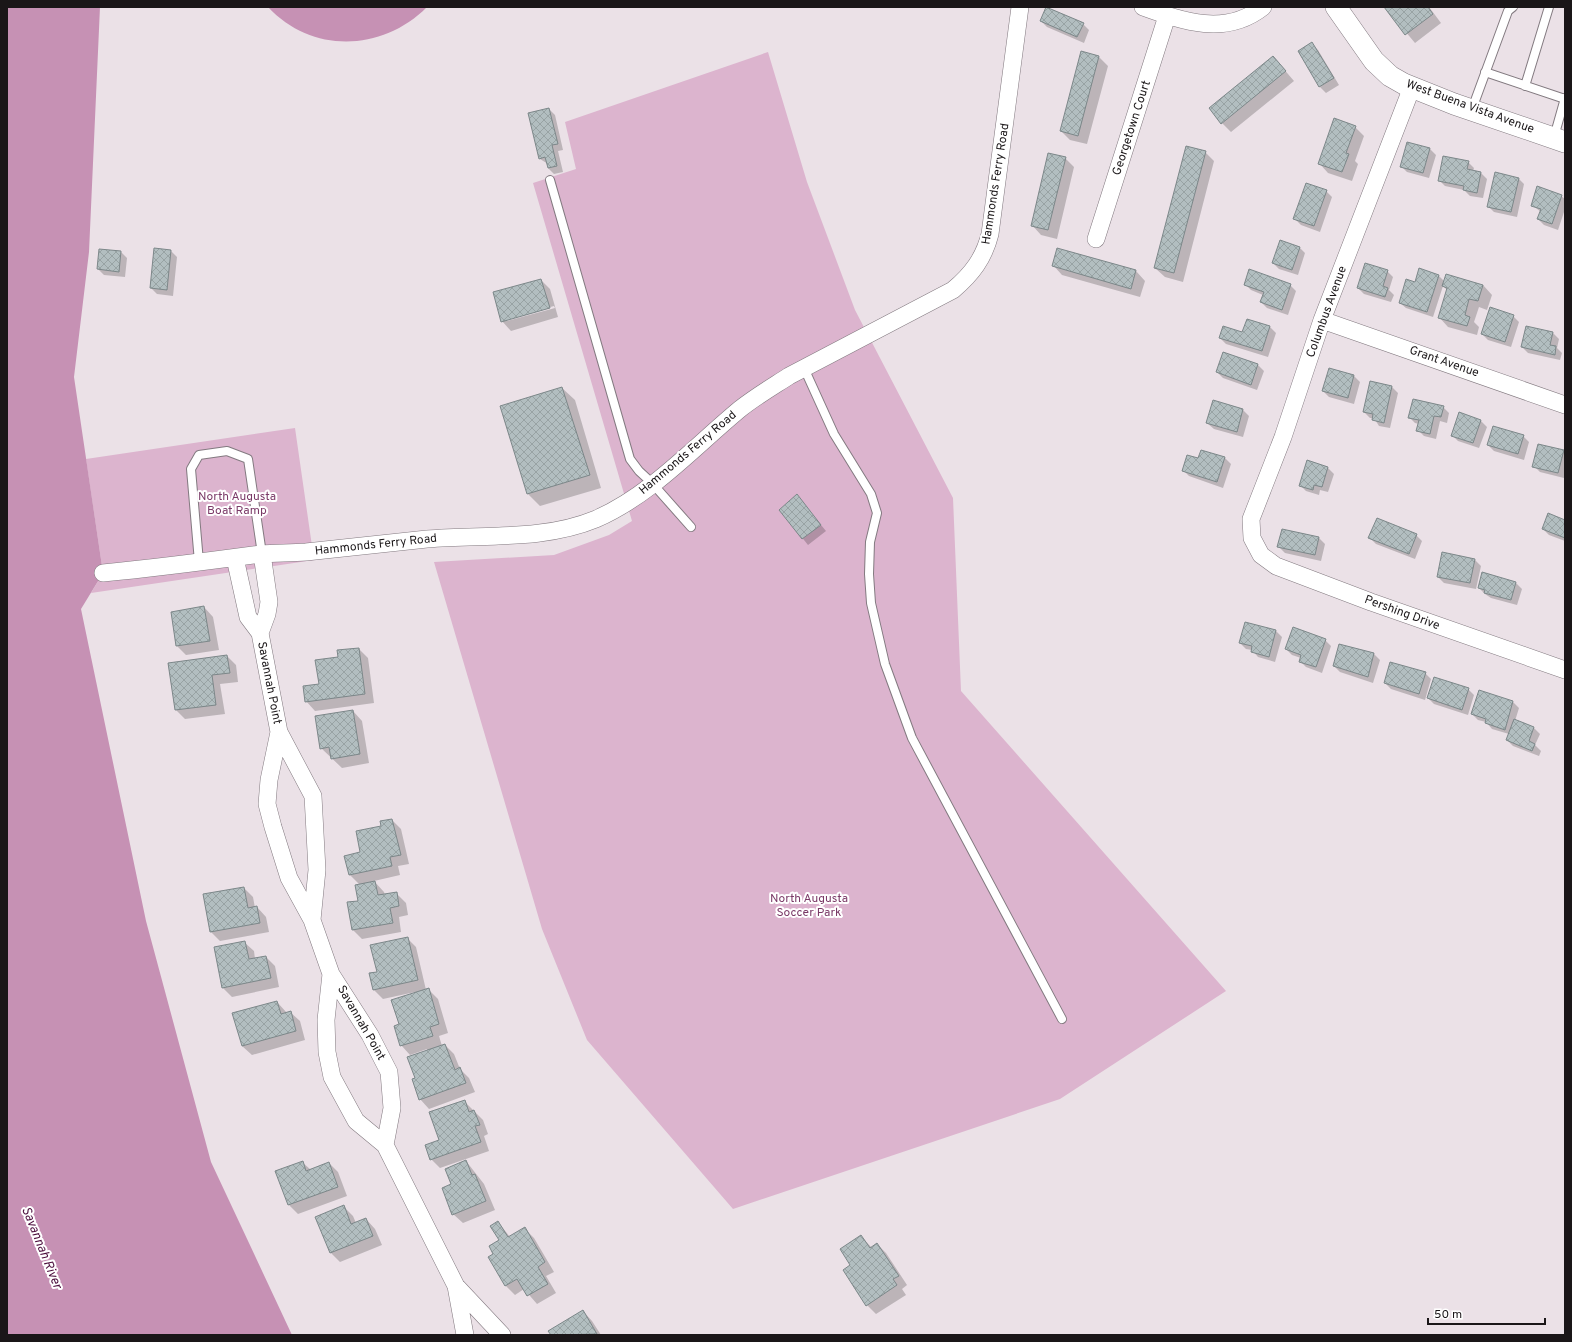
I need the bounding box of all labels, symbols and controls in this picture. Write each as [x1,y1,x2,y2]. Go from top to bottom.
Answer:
street label: West Buena Vista Avenue [1404,76,1536,138]
street label: Georgetown Court [1109,79,1155,177]
street label: Hammonds Ferry Road [979,122,1013,246]
street label: Columbus Avenue [1303,264,1351,360]
street label: Grant Avenue [1407,343,1481,381]
street label: Hammonds Ferry Road [636,407,740,499]
park label: North Augusta Boat Ramp [198,489,276,519]
street label: Hammonds Ferry Road [314,531,438,559]
street label: Pershing Drive [1362,592,1442,634]
street label: Savannah Point [253,640,285,726]
park label: North Augusta Soccer Park [770,891,848,921]
street label: Savannah Point [333,983,389,1063]
water label: Savannah River [17,1205,65,1292]
scale bar [1428,1300,1545,1326]
text: 50 m [1434,1307,1462,1323]

